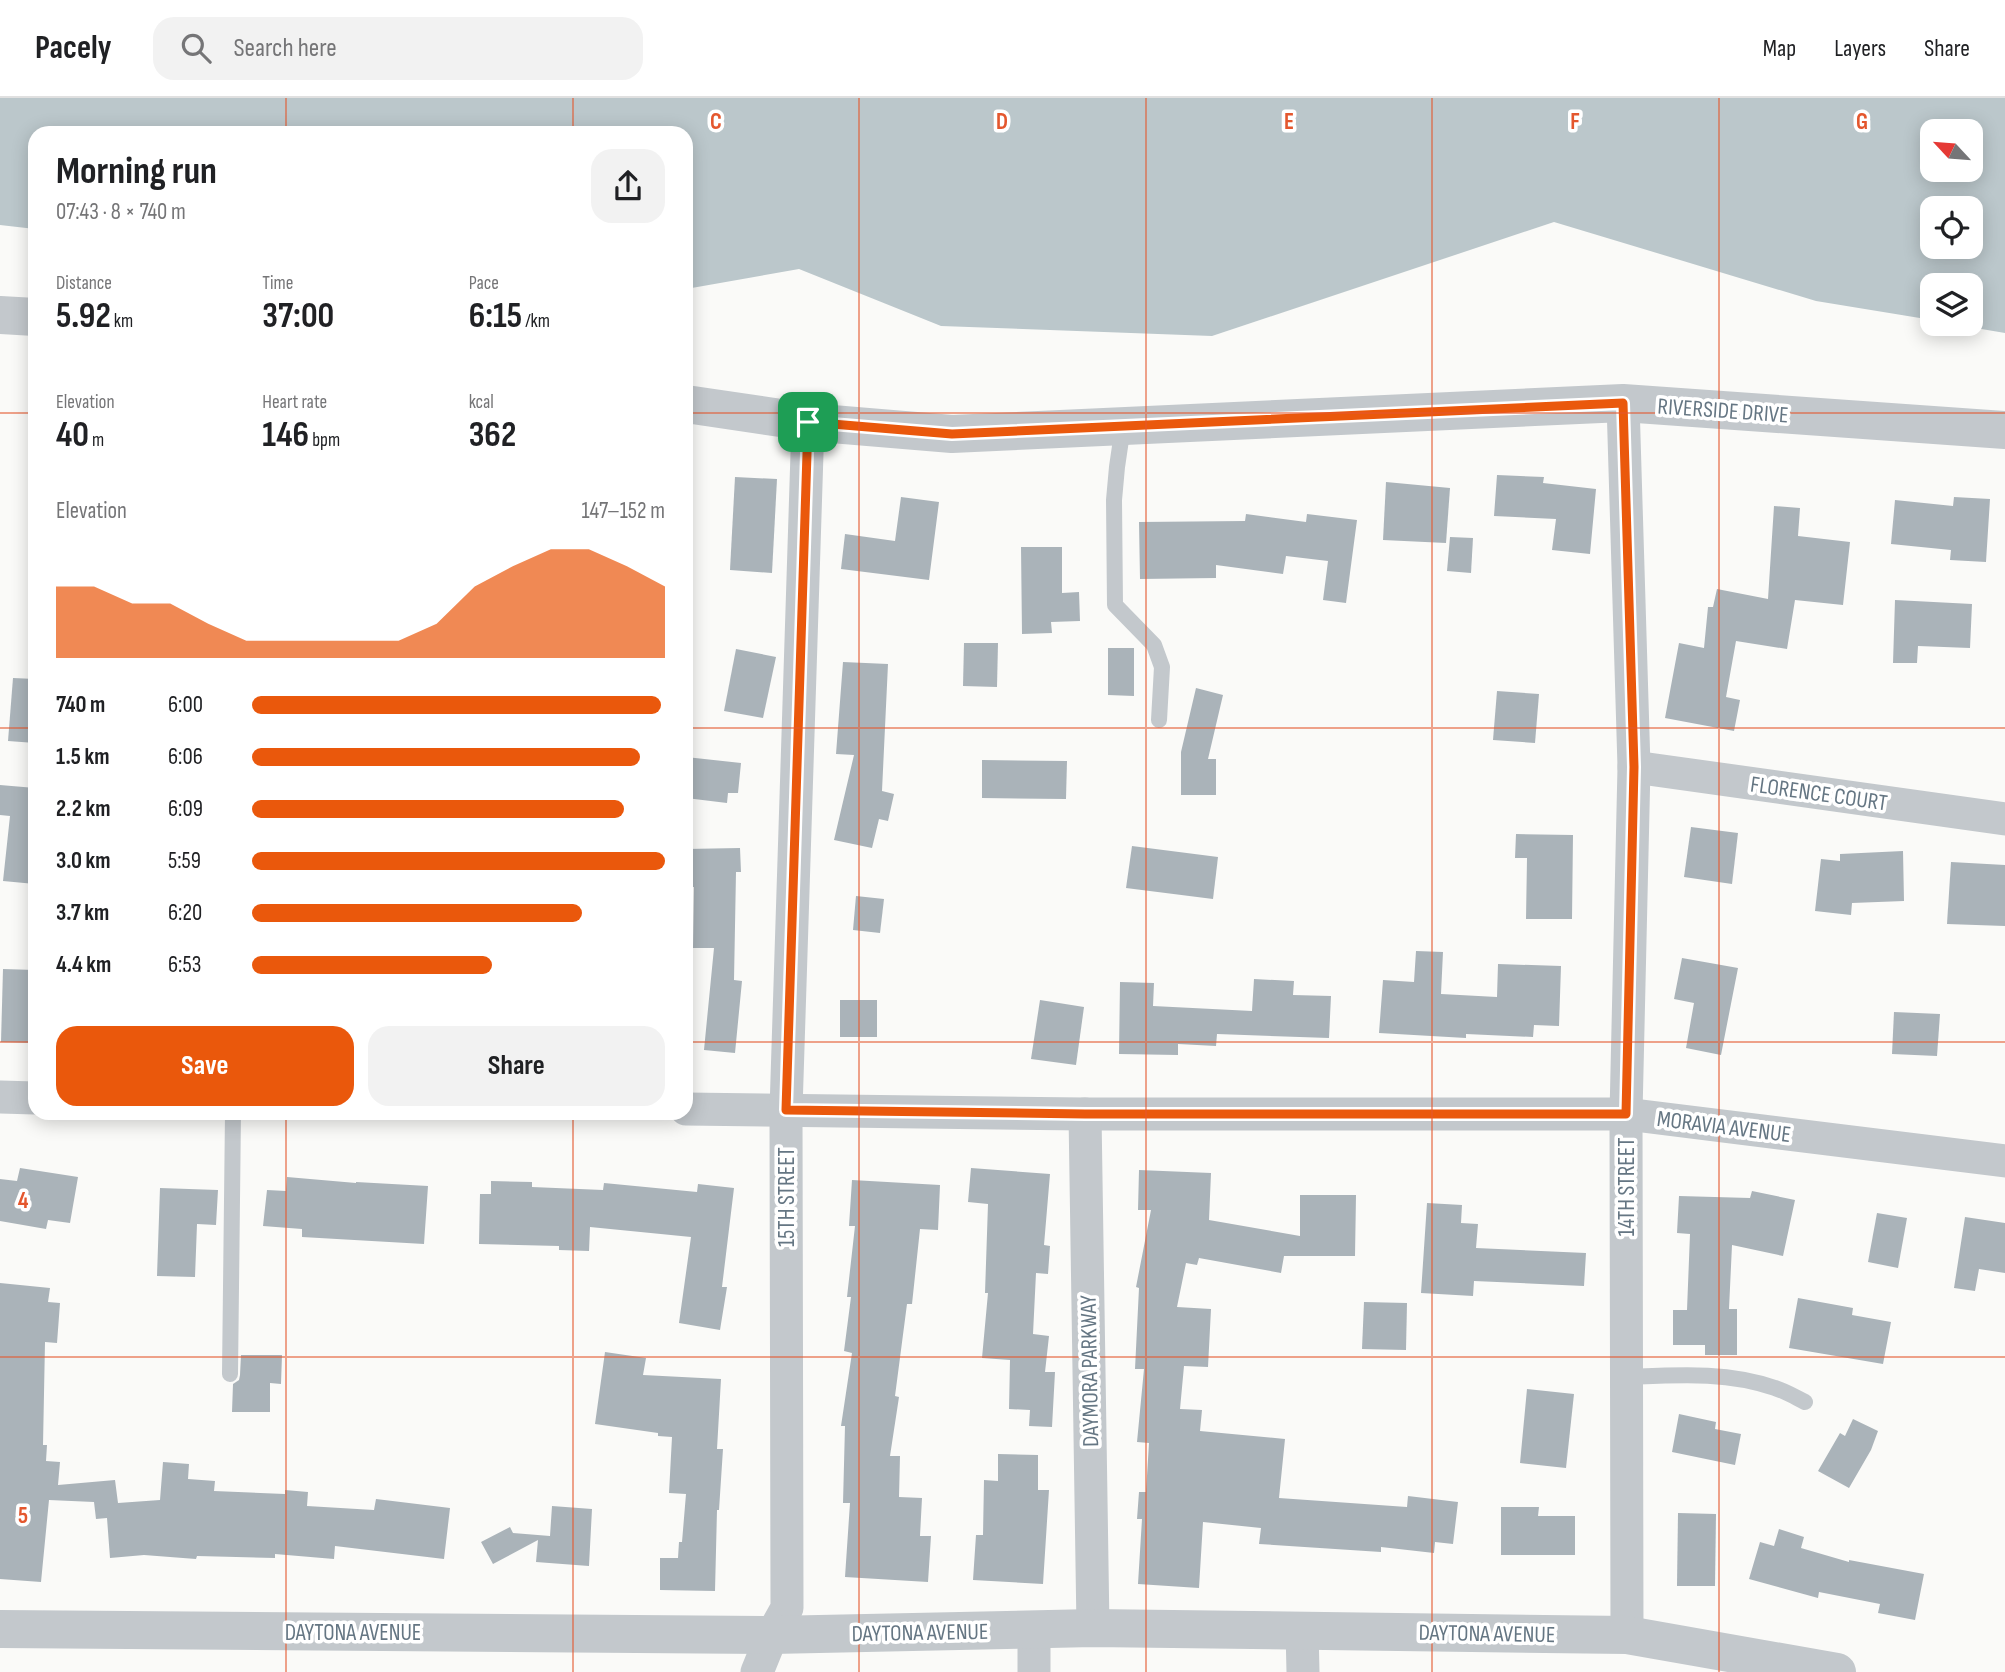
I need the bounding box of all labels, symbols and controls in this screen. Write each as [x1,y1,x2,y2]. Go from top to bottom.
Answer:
search box [153,17,643,80]
text: Pacely [35,28,111,68]
icon: search [177,29,215,67]
text: Search here [233,33,337,64]
text: Map [1763,34,1796,63]
text: Layers [1834,34,1886,63]
text: Share [1924,34,1970,63]
text: C [710,108,722,136]
text: D [996,108,1008,136]
text: E [1284,108,1294,136]
text: F [1570,108,1580,136]
text: G [1856,108,1868,136]
north arrow [1920,119,1983,182]
map controls [1920,119,1983,336]
text: Morning run [56,149,217,194]
button: share [591,149,665,223]
button: locate [1920,196,1983,259]
text: 07:43 · 8 × 740 m [56,198,186,226]
text: Distance [56,272,112,295]
text: Time [262,272,293,295]
text: Pace [469,272,499,295]
button: layers [1920,273,1983,336]
text: 5.92 [56,295,111,338]
text: 37:00 [262,295,334,338]
text: 6:15 [469,295,522,338]
text: km [111,310,133,333]
text: /km [522,310,550,333]
text: Elevation [56,391,115,414]
text: Heart rate [262,391,327,414]
text: kcal [469,391,494,414]
pin [778,392,838,452]
street label: RIVERSIDE DRIVE [1657,392,1789,430]
icon: arrive [789,403,827,441]
text: 40 [56,414,89,457]
text: 146 [262,414,309,457]
text: 362 [469,414,516,457]
text: m [89,429,104,452]
text: bpm [309,429,340,452]
text: Elevation [56,497,127,525]
text: 147–152 m [581,497,665,525]
text: 740 m [56,691,105,719]
text: 6:00 [168,691,203,719]
text: 1.5 km [56,743,109,771]
text: 6:06 [168,743,203,771]
street label: FLORENCE COURT [1749,771,1889,817]
text: 2.2 km [56,795,110,823]
text: 6:09 [168,795,203,823]
text: 3.0 km [56,847,111,875]
text: 5:59 [168,847,201,875]
text: 3.7 km [56,899,109,927]
text: 6:20 [168,899,202,927]
text: 4.4 km [56,951,111,979]
text: 6:53 [168,951,201,979]
button: Save [56,1026,354,1106]
button: Share [368,1026,665,1106]
street label: MORAVIA AVENUE [1655,1105,1792,1149]
street label: 14TH STREET [1613,1137,1641,1237]
street label: 15TH STREET [773,1147,801,1247]
text: 4 [18,1187,29,1215]
street label: DAYMORA PARKWAY [1075,1294,1105,1447]
text: 5 [18,1502,28,1530]
street label: DAYTONA AVENUE [851,1618,989,1648]
street label: DAYTONA AVENUE [285,1619,421,1647]
street label: DAYTONA AVENUE [1418,1619,1556,1649]

